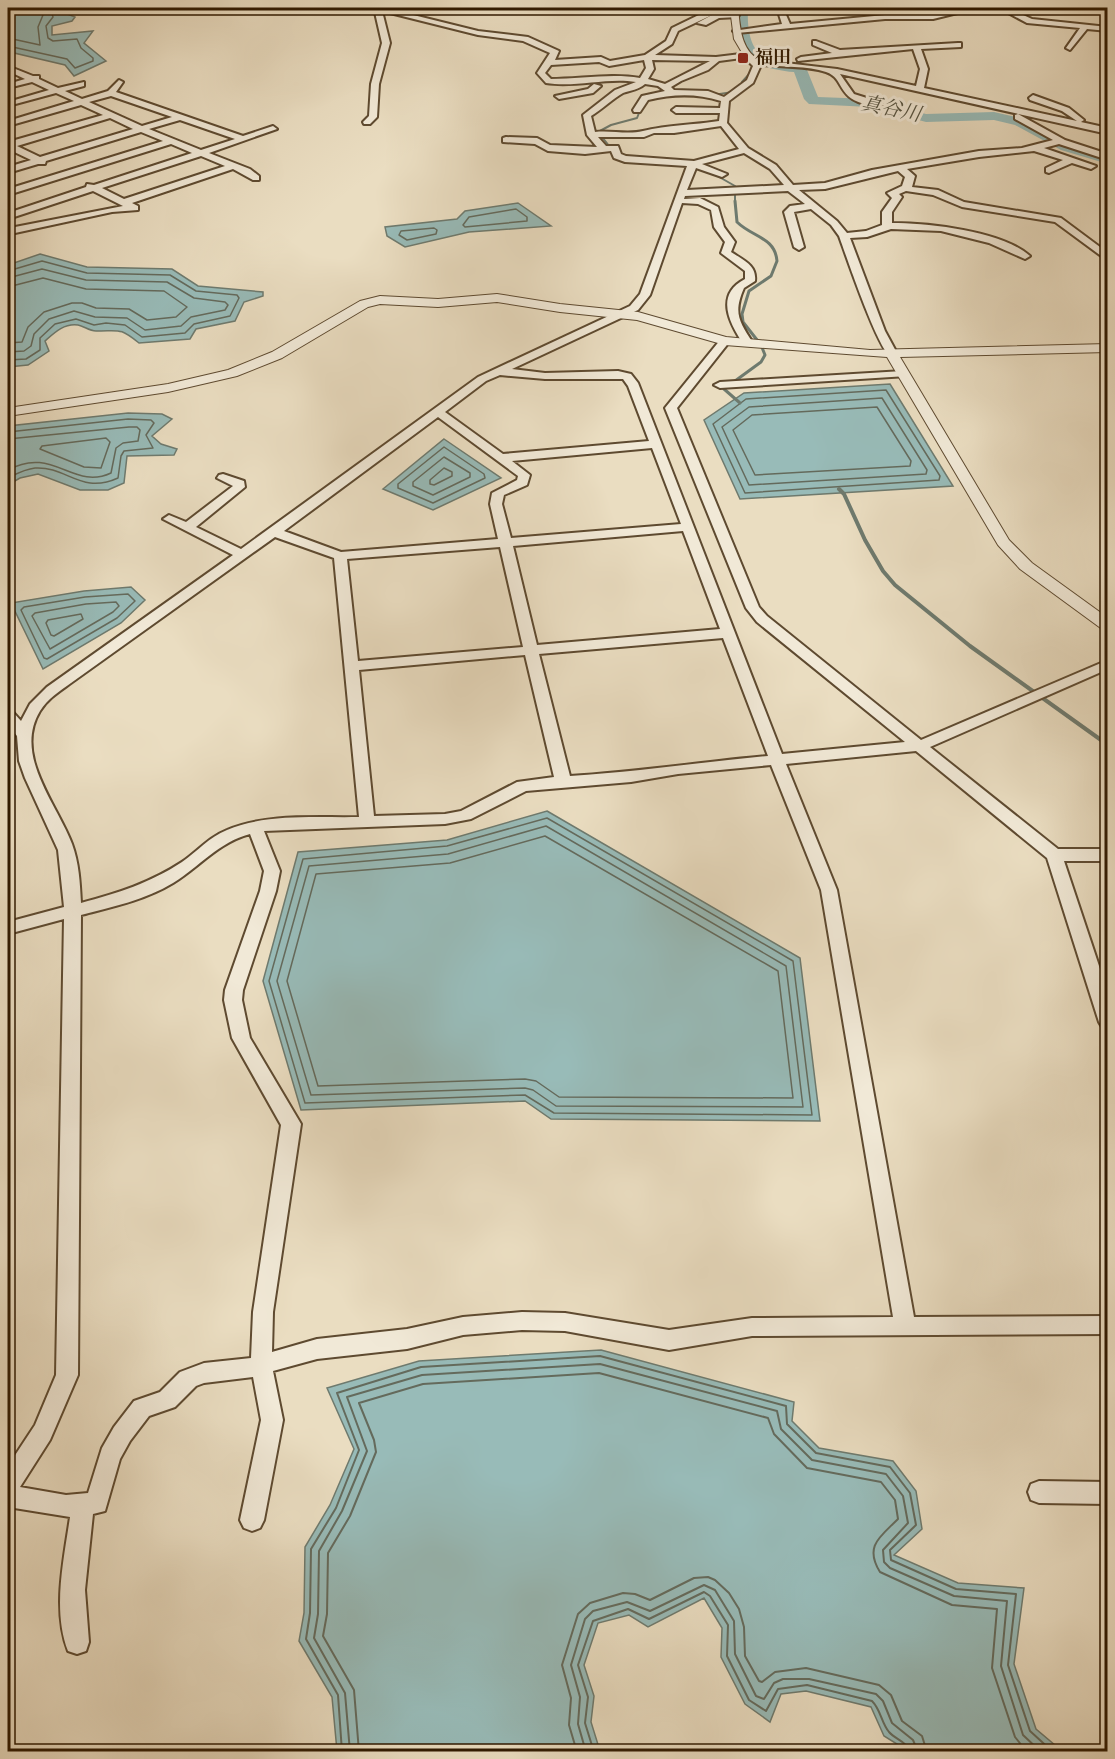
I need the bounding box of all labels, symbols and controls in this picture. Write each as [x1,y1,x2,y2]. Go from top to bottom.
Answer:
place label: 福田 [755,46,791,71]
marker: 福田 [736,51,750,65]
water label: 真谷川 [859,90,925,130]

